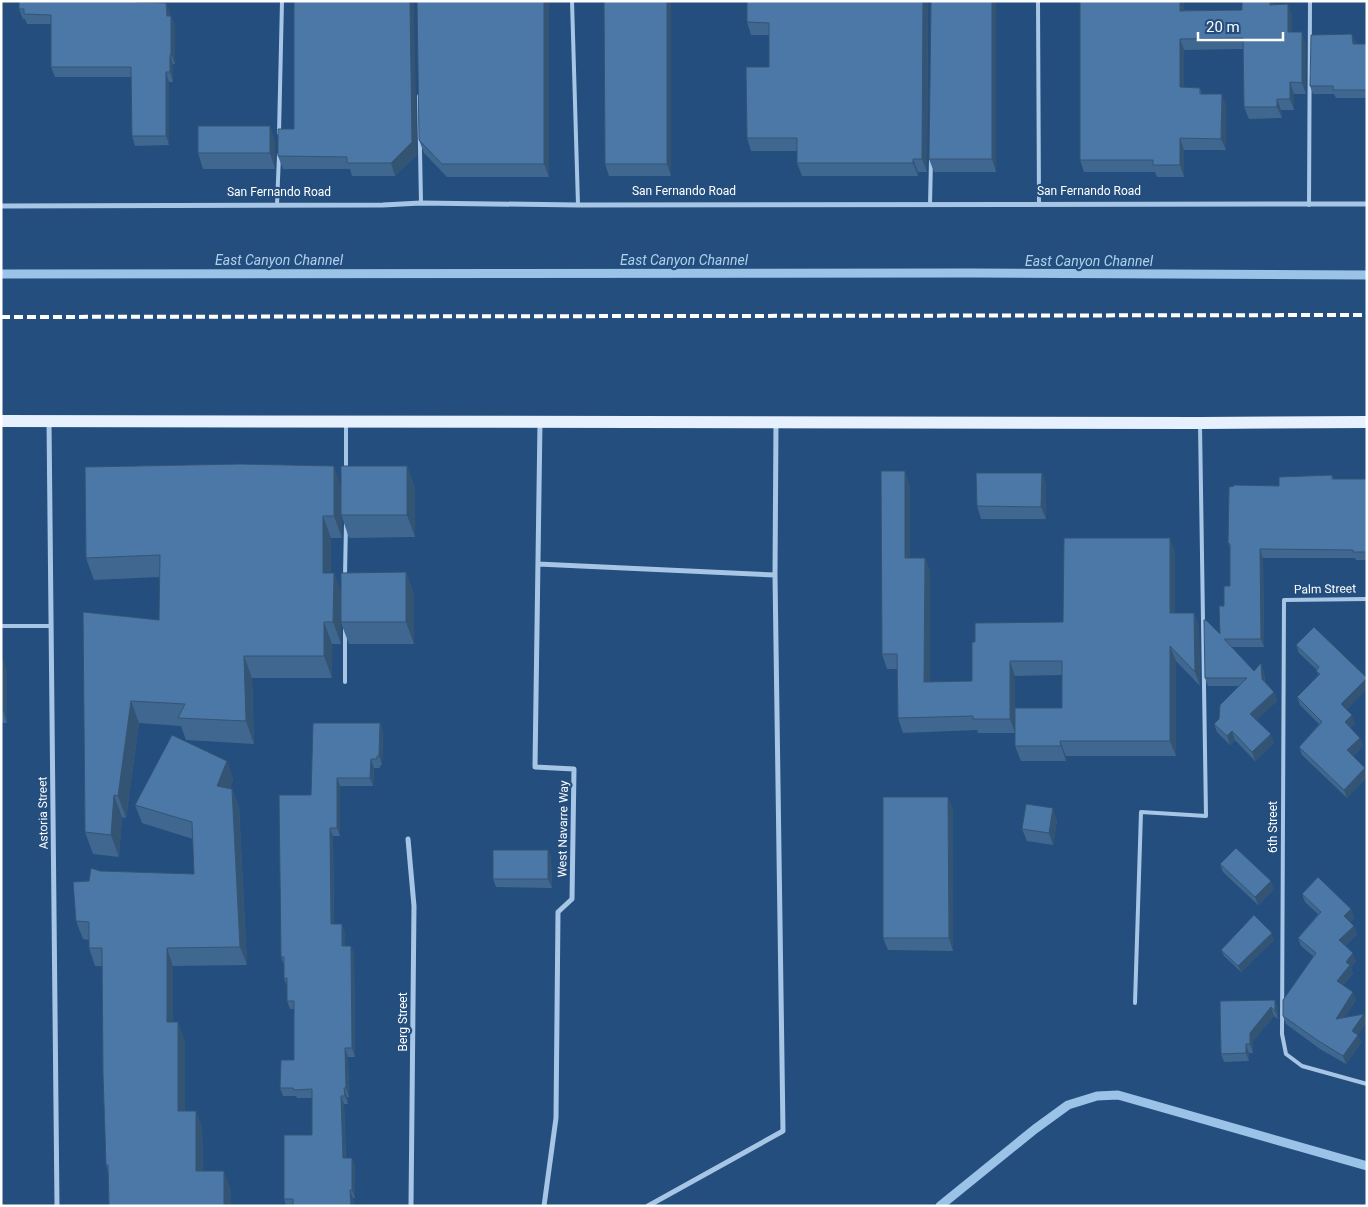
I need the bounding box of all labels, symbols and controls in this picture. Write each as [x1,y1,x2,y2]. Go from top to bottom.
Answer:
scale bar [1198,10,1283,42]
text: 20 m [1206,18,1240,36]
street label: San Fernando Road [632,184,736,198]
street label: San Fernando Road [1037,184,1141,198]
street label: San Fernando Road [227,185,331,199]
water label: East Canyon Channel [215,252,344,268]
water label: East Canyon Channel [620,252,749,268]
water label: East Canyon Channel [1025,253,1154,269]
street label: Palm Street [1294,581,1356,597]
street label: Astoria Street [35,776,51,850]
street label: West Navarre Way [555,780,571,878]
street label: 6th Street [1266,801,1280,853]
street label: Berg Street [396,992,410,1052]

